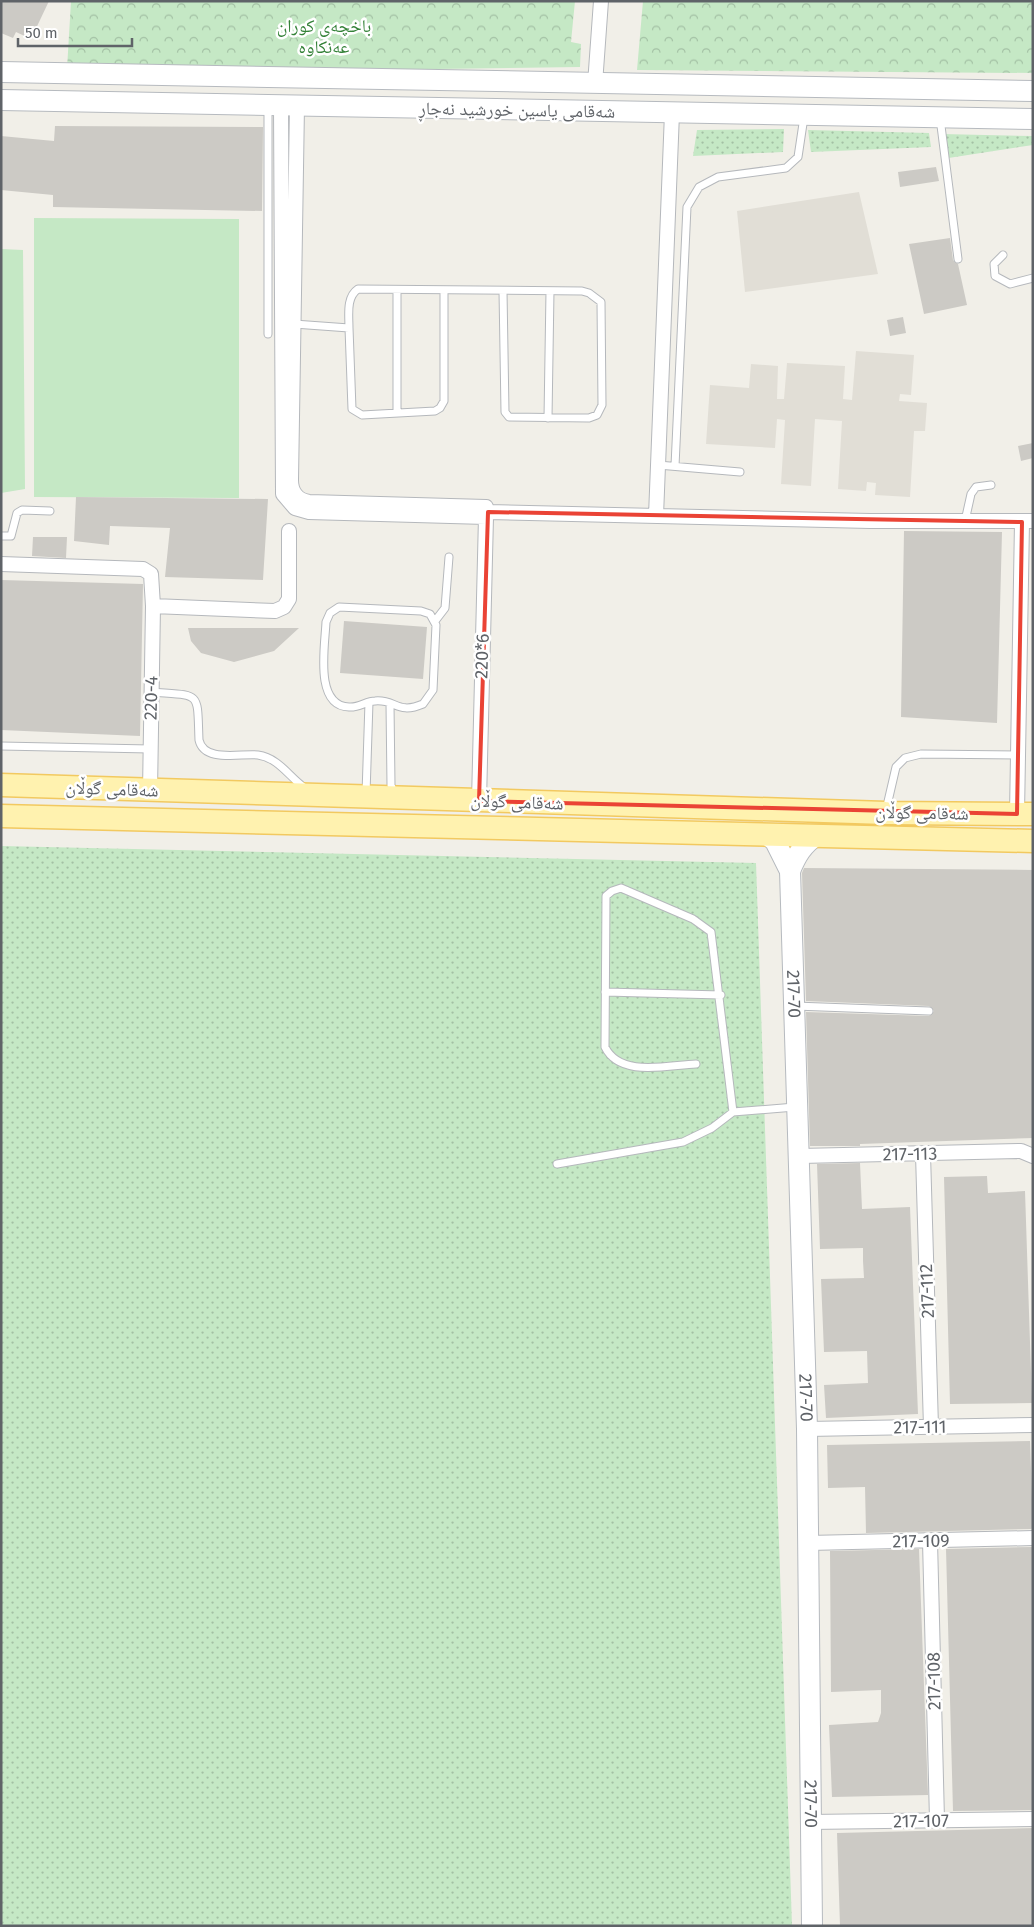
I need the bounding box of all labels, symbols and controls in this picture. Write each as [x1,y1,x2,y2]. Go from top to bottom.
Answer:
scale bar [18,15,131,47]
park label: باخچەی کوران عەنکاوە [277,15,371,58]
text: 50 m [25,24,58,42]
street label: شەقامی یاسین خورشید نەجاڕ [418,97,615,126]
street label: 220*6 [470,633,494,679]
street label: 220-4 [140,675,162,720]
street label: شەقامی گوڵان [65,776,159,802]
street label: شەقامی گوڵان [470,789,564,815]
street label: شەقامی گوڵان [875,801,969,825]
street label: 217-70 [782,970,805,1018]
street label: 217-113 [883,1143,937,1165]
street label: 217-112 [915,1263,939,1319]
street label: 217-70 [794,1373,818,1422]
street label: 217-111 [893,1416,947,1438]
street label: 217-109 [892,1530,950,1552]
street label: 217-108 [922,1652,946,1710]
street label: 217-70 [800,1780,822,1828]
street label: 217-107 [893,1810,949,1832]

